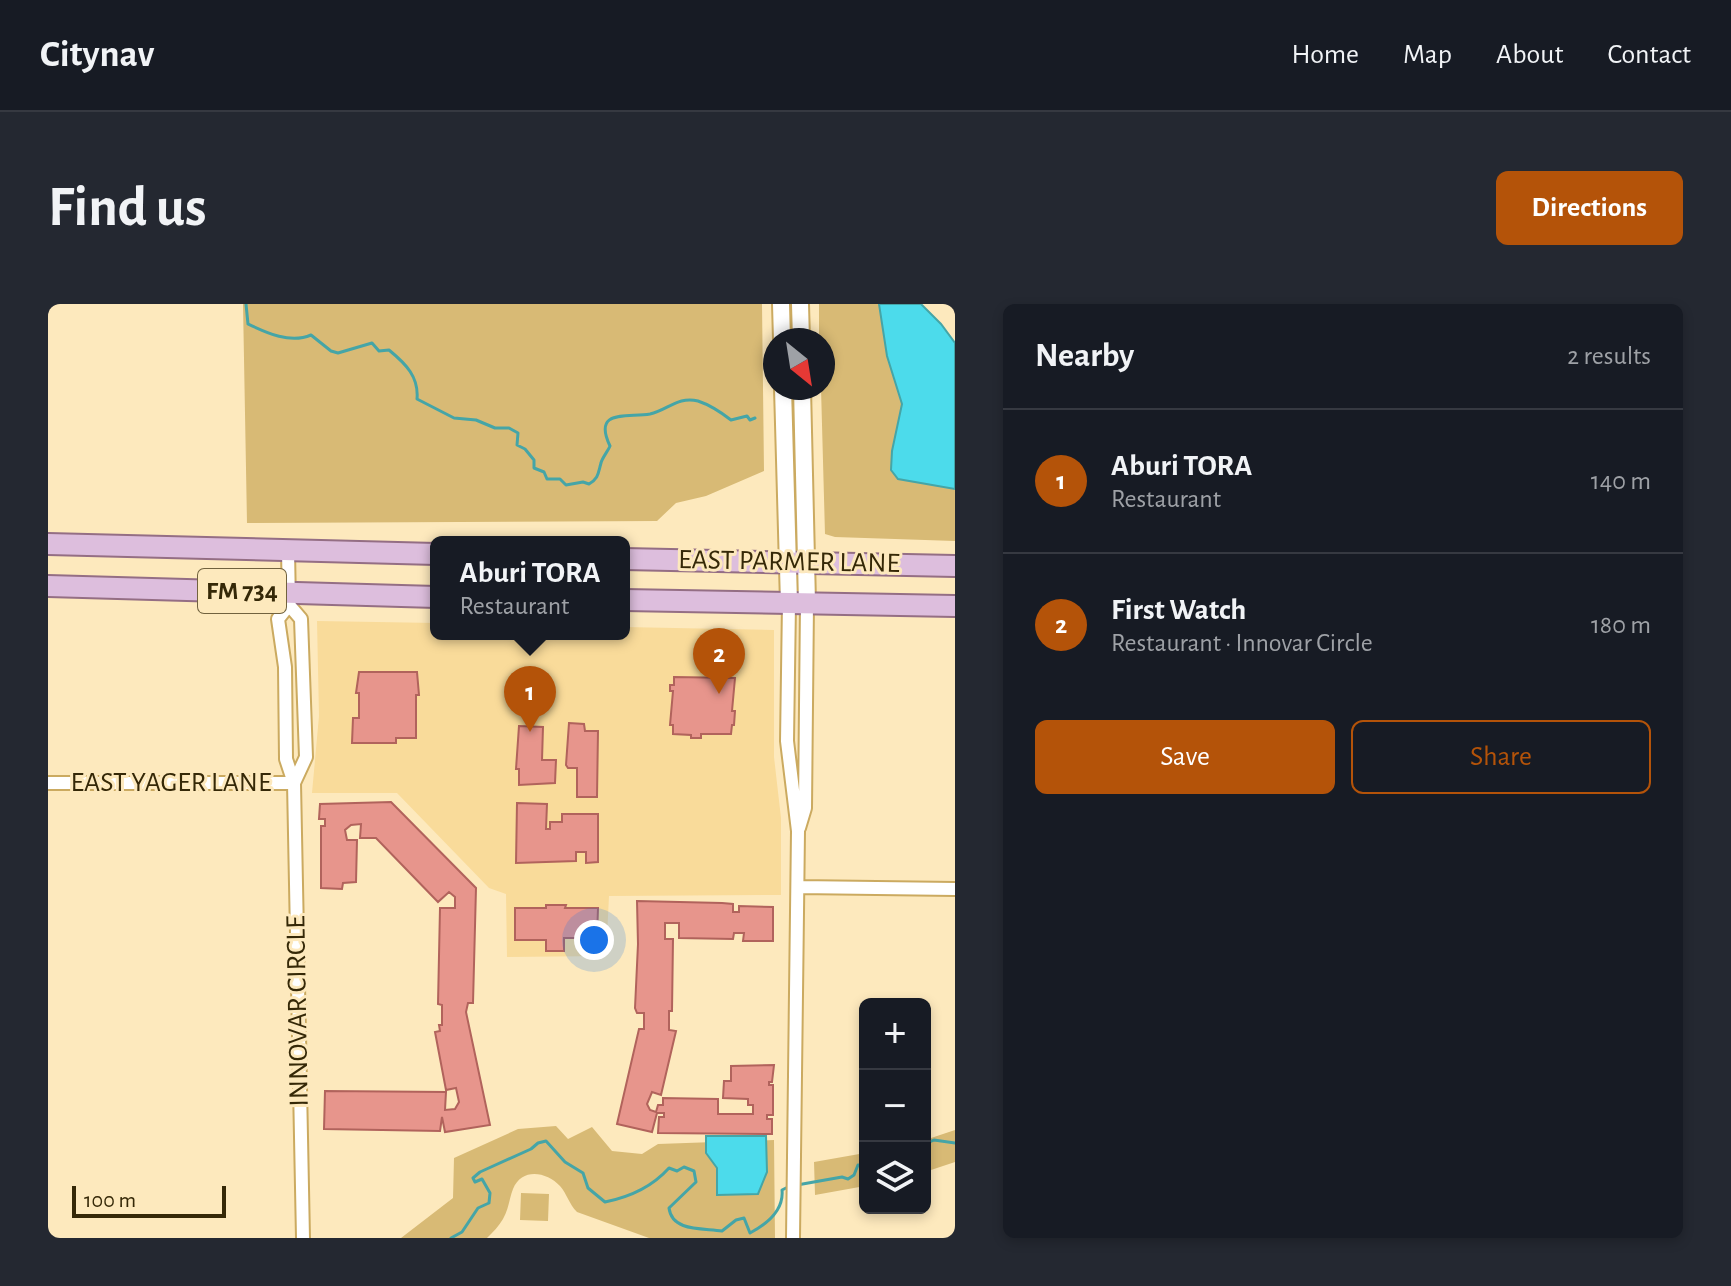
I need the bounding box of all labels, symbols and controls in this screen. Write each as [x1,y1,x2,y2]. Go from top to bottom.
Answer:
text: Citynav [40,36,154,74]
text: Home [1292,41,1359,69]
text: Map [1403,41,1452,69]
text: About [1496,41,1564,69]
text: Contact [1608,41,1691,69]
button: Directions [1496,171,1683,245]
text: Find us [48,180,206,236]
north arrow [763,328,835,400]
text: Nearby [1035,339,1134,373]
text: 2 results [1567,343,1651,369]
text: Aburi TORA [1111,451,1252,481]
text: 1 [1056,468,1066,494]
text: 140 m [1591,468,1651,494]
text: Restaurant [1111,486,1221,512]
popup [430,536,630,640]
street label: EAST PARMER LANE [678,546,900,578]
text: Aburi TORA [459,558,601,588]
road number: FM 734 [198,569,286,613]
text: Restaurant [459,593,569,619]
text: First Watch [1111,595,1246,625]
text: 2 [1055,612,1067,638]
text: 180 m [1591,612,1651,638]
pin: 2 [693,628,745,694]
text: Restaurant · Innovar Circle [1111,630,1373,656]
pin: 1 [504,666,556,732]
button: Save [1035,720,1335,794]
button: Share [1351,720,1651,794]
street label: EAST YAGER LANE [71,769,271,797]
street label: INNOVAR CIRCLE [282,915,314,1107]
your location [574,920,614,960]
map controls [859,998,931,1214]
button: + [859,998,931,1070]
button: − [859,1070,931,1142]
button: layers [859,1142,931,1214]
scale bar [72,1182,226,1218]
text: 100 m [84,1189,136,1211]

